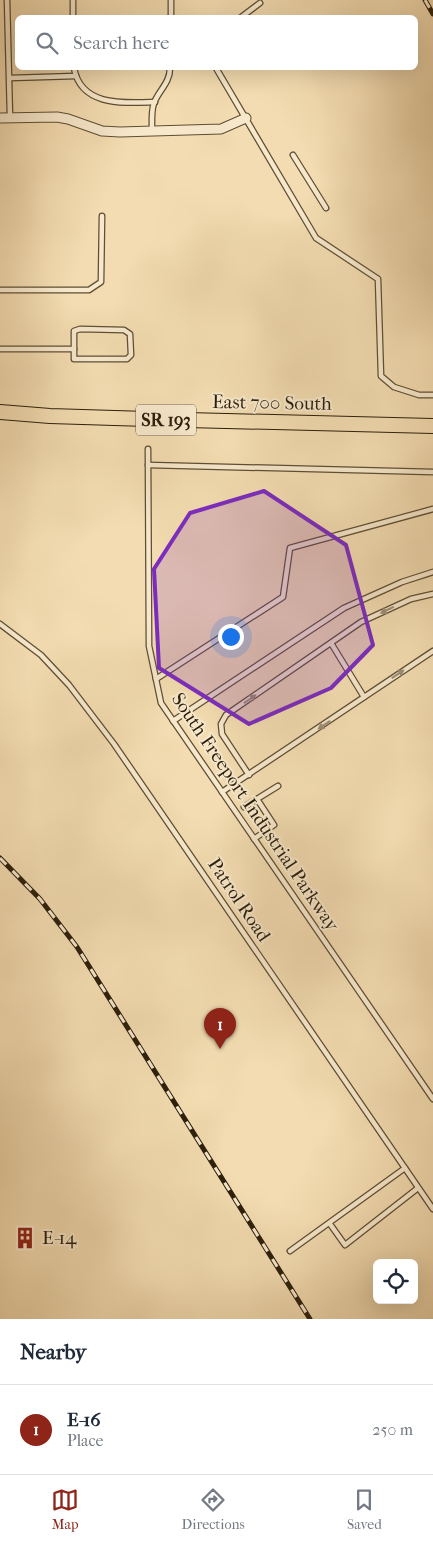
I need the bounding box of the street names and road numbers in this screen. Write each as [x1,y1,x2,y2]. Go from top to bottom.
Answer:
street label: East 700 South [212,391,332,415]
road number: SR 193 [136,404,196,436]
street label: South Freeport Industrial Parkway [167,689,344,936]
street label: Patrol Road [203,854,275,946]

